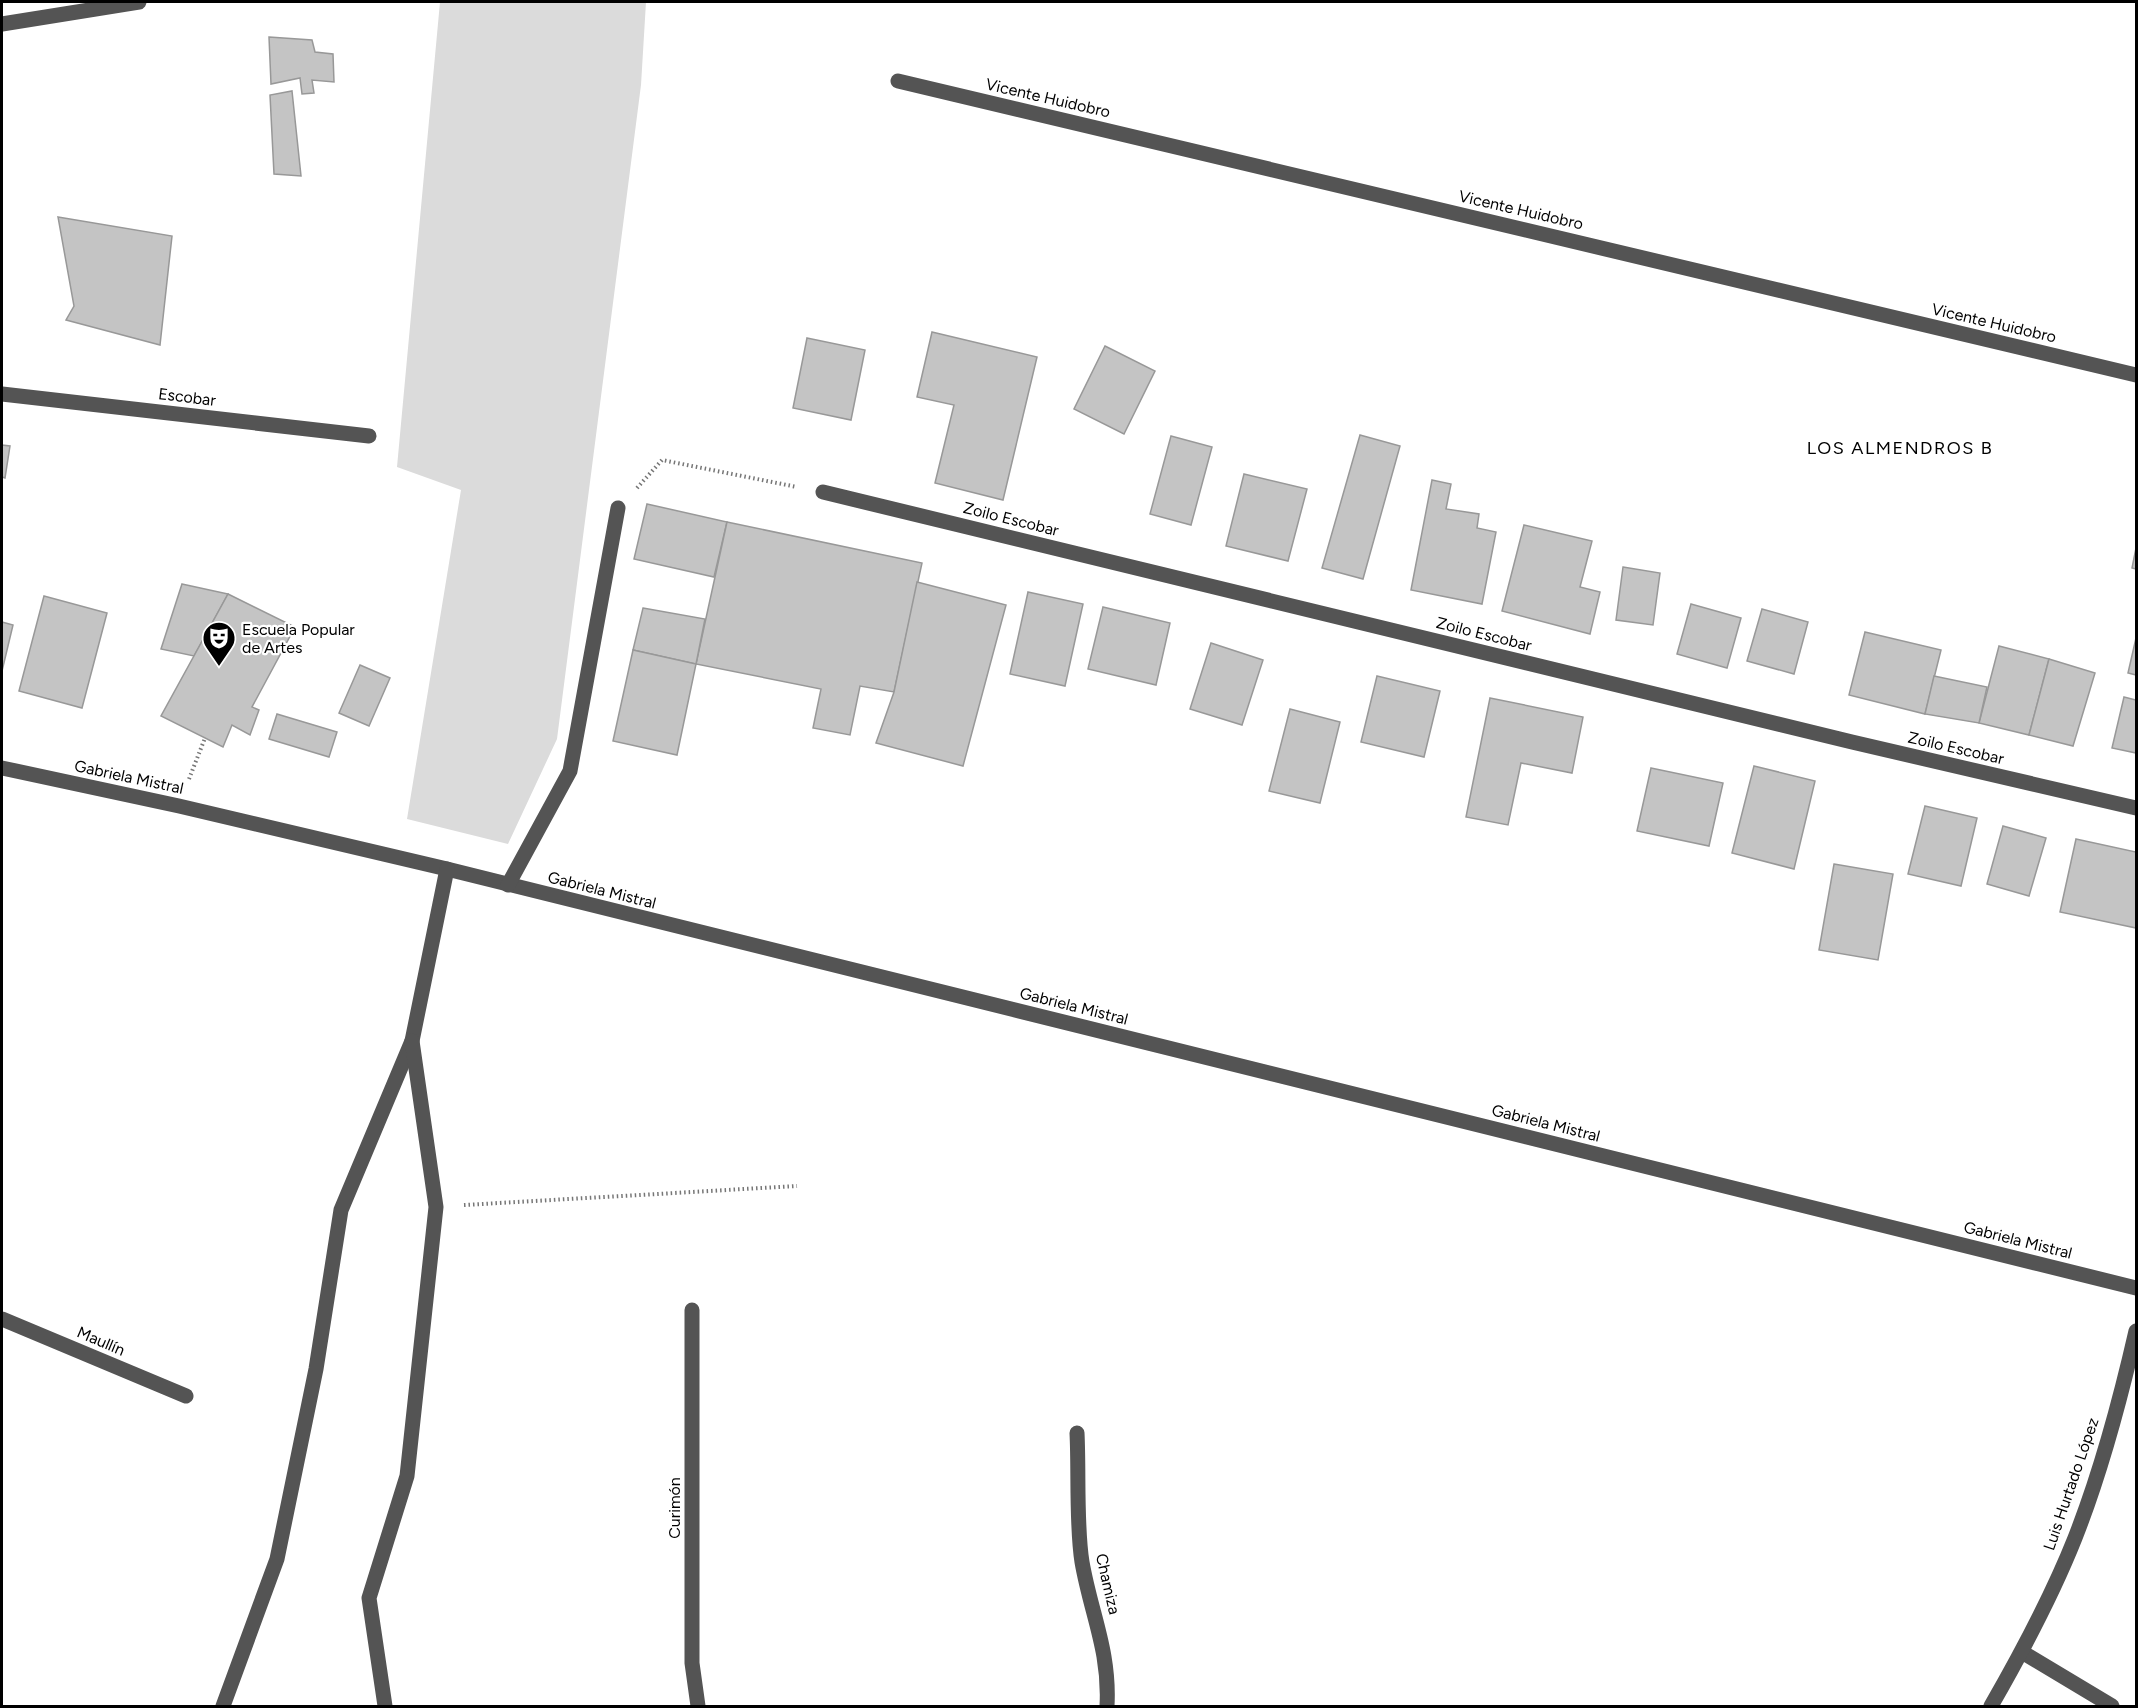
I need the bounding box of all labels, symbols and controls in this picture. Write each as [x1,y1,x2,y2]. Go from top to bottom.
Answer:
street label: Vicente Huidobro [984,74,1112,122]
street label: Vicente Huidobro [1457,186,1585,234]
street label: Vicente Huidobro [1930,299,2058,347]
street label: Escobar [157,384,217,410]
district label: LOS ALMENDROS B [1807,437,1993,459]
street label: Zoilo Escobar [961,498,1061,540]
street label: Zoilo Escobar [1434,613,1534,655]
theatre icon: Escuela Popular de Artes [201,620,237,667]
place label: Escuela Popular de Artes [242,620,355,657]
street label: Zoilo Escobar [1906,728,2006,768]
street label: Gabriela Mistral [73,756,185,798]
street label: Gabriela Mistral [546,867,658,913]
street label: Gabriela Mistral [1018,983,1130,1029]
street label: Gabriela Mistral [1490,1100,1602,1146]
street label: Gabriela Mistral [1962,1217,2074,1263]
street label: Maullín [74,1322,128,1360]
street label: Luis Hurtado López [2039,1415,2103,1553]
street label: Curimón [665,1477,684,1539]
street label: Chamiza [1092,1552,1124,1616]

